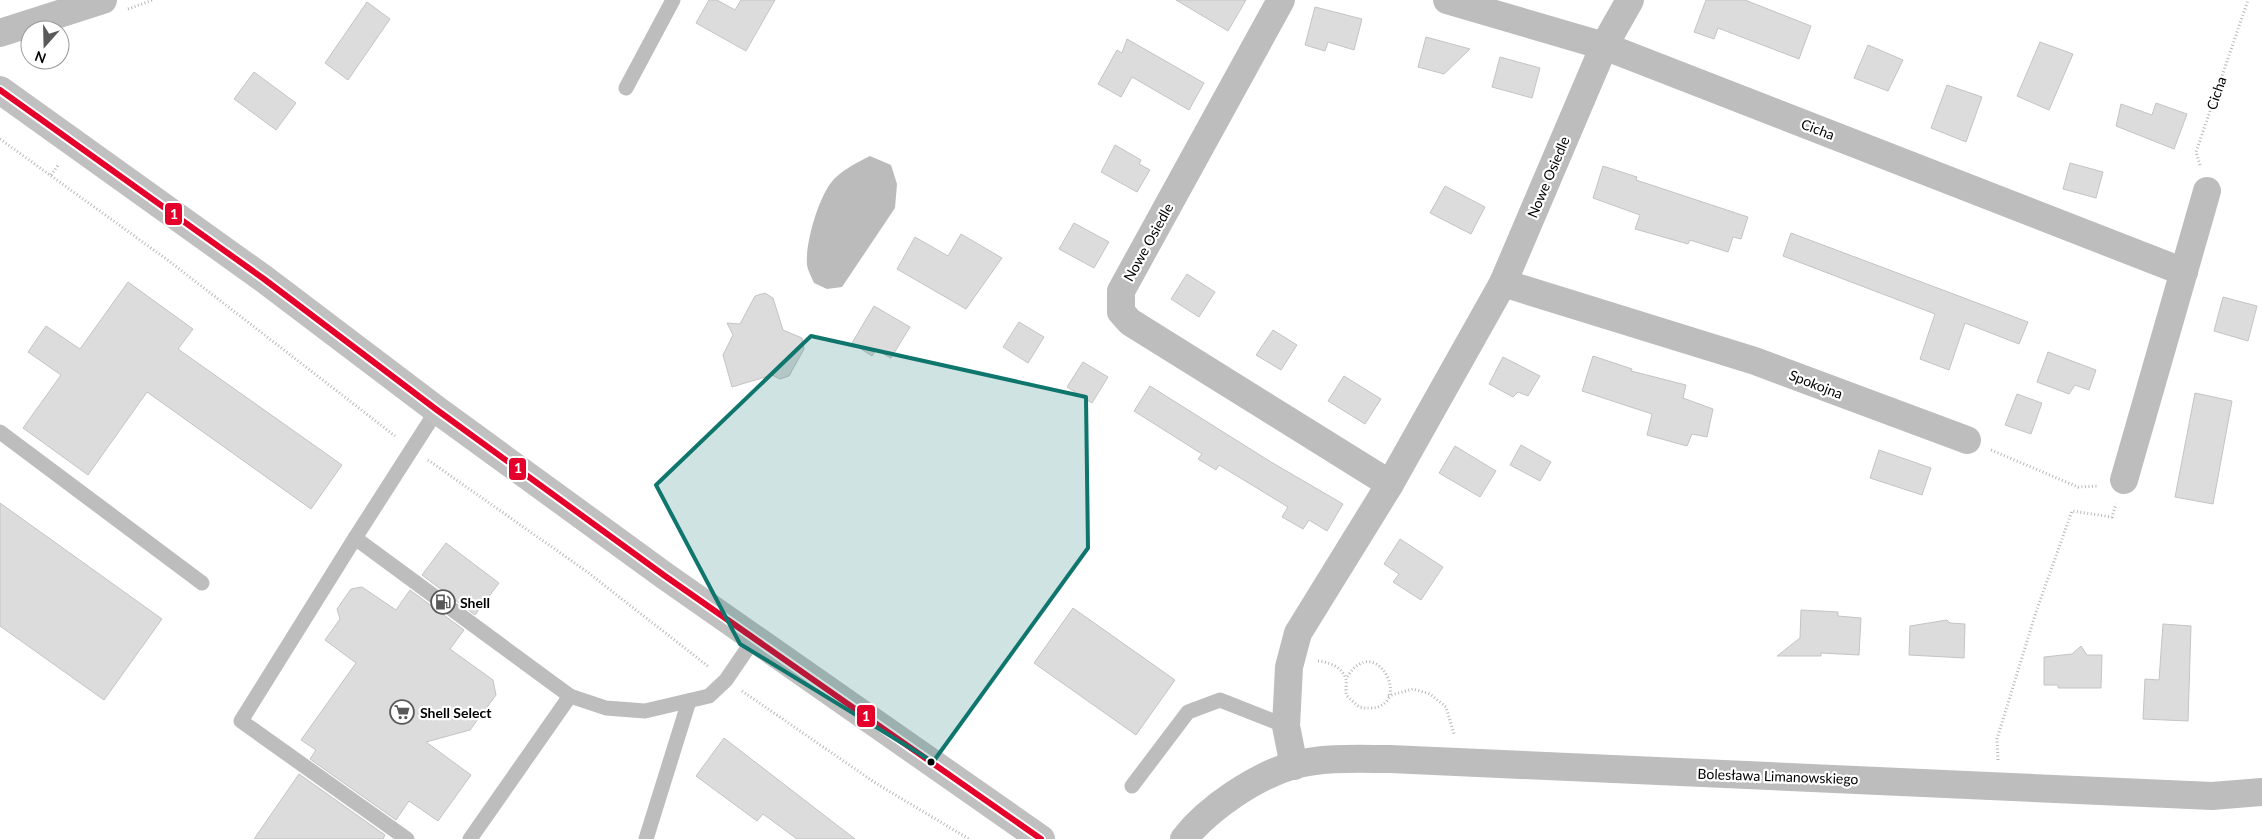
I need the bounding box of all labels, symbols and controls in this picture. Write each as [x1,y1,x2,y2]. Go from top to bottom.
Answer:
north arrow [20,20,70,70]
text: N [32,48,48,68]
street label: Cicha [2202,74,2230,112]
street label: Cicha [1799,115,1837,143]
street label: Nowe Osiedle [1523,134,1573,220]
street label: Nowe Osiedle [1120,200,1176,284]
line badge: 1 [164,202,183,226]
text: 1 [170,205,178,222]
street label: Spokojna [1787,366,1845,402]
line badge: 1 [508,457,527,481]
text: 1 [514,459,522,476]
fuel station icon: Shell [430,589,456,615]
place label: Shell [460,594,490,611]
supermarket icon: Shell Select [389,699,415,725]
place label: Shell Select [420,704,492,721]
line badge: 1 [856,704,876,728]
text: 1 [862,707,870,724]
unlabelled marker [926,757,936,767]
street label: Bolesława Limanowskiego [1697,765,1859,787]

